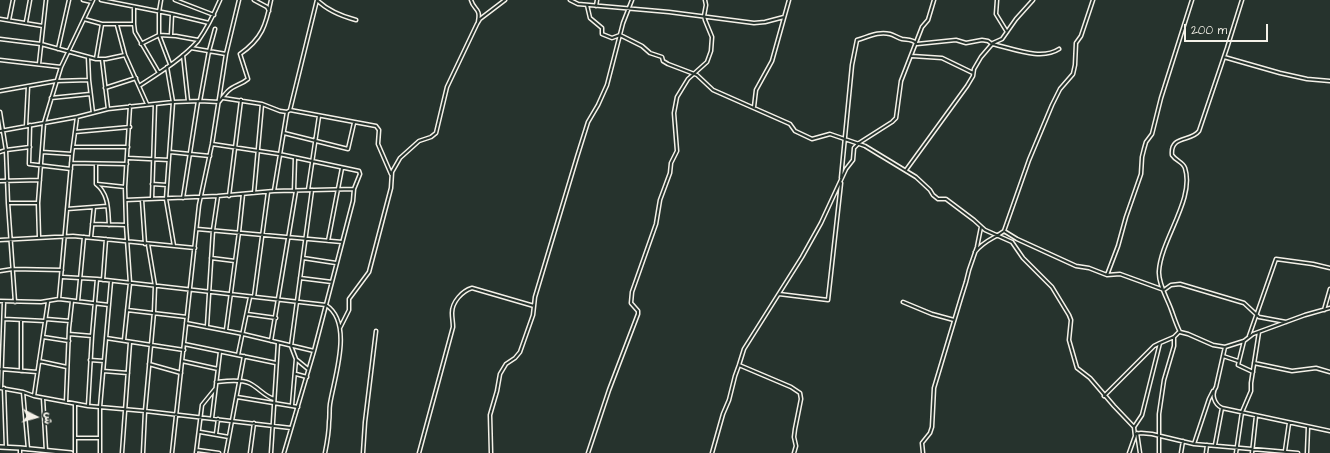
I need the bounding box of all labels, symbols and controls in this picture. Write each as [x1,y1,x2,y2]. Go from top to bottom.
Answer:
scale bar [1186,16,1270,42]
text: 200 m [1191,22,1227,39]
north arrow [16,397,56,437]
text: ش [40,411,57,425]

